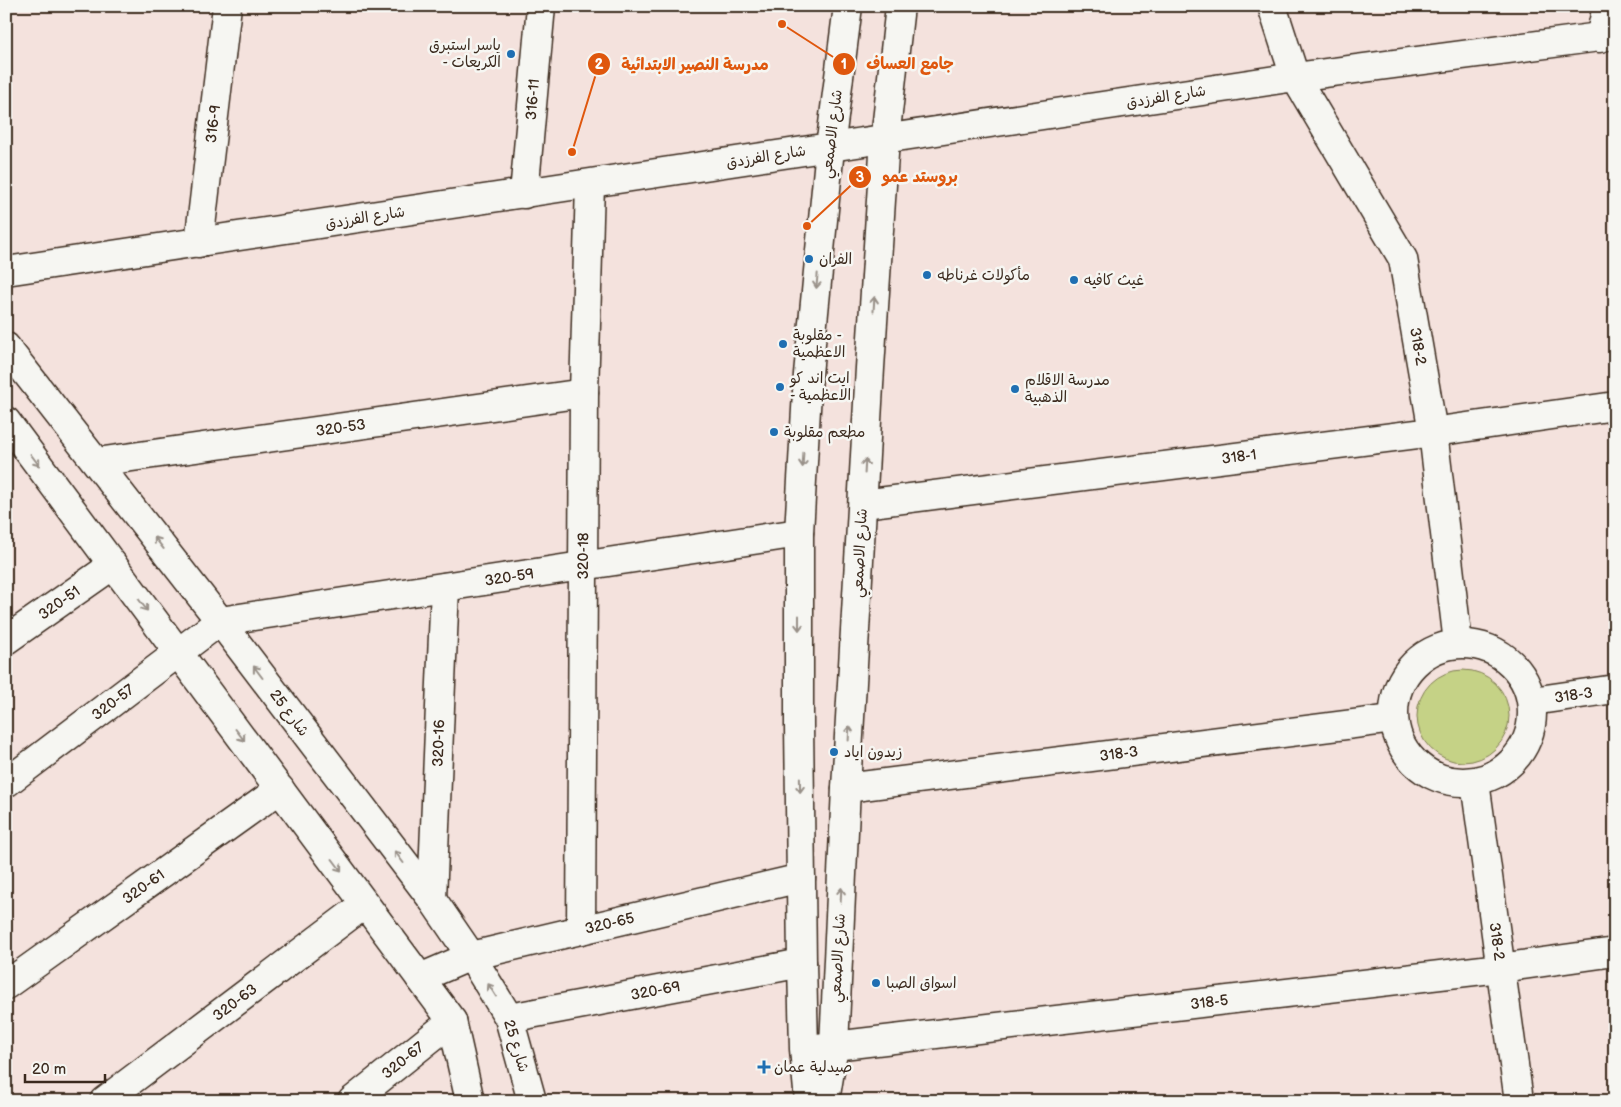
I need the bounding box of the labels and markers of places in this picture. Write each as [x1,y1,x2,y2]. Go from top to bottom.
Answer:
place label: ياسر استبرق - الكريعات [429,36,501,72]
marker: ياسر استبرق - الكريعات [505,48,517,60]
callout: مدرسة النصير الابتدائية [587,48,779,79]
callout: جامع العساف [831,48,964,79]
callout: بروستد عمو [848,161,968,192]
place label: الفران [819,250,852,269]
marker: الفران [803,253,815,265]
place label: مأكولات غرناطه [937,266,1030,285]
marker: مأكولات غرناطه [921,269,933,281]
place label: غيث كافيه [1084,271,1144,290]
marker: غيث كافيه [1068,274,1080,286]
place label: مقلوبة - الاعظمية [793,326,845,362]
marker: مقلوبة - الاعظمية [777,338,789,350]
place label: ايت اند كو - الاعظمية [789,369,851,405]
place label: مدرسة الاقلام الذهبية [1025,371,1110,407]
marker: ايت اند كو - الاعظمية [774,381,786,393]
marker: مدرسة الاقلام الذهبية [1009,383,1021,395]
place label: مطعم مقلوبة [784,423,865,444]
marker: مطعم مقلوبة [768,426,780,438]
place label: زيدون اياد [844,743,903,762]
marker: زيدون اياد [828,746,840,758]
place label: اسواق الصبا [886,974,957,993]
marker: اسواق الصبا [870,977,882,989]
place label: صيدلية عمان [774,1058,852,1077]
marker: صيدلية عمان [758,1061,770,1073]

